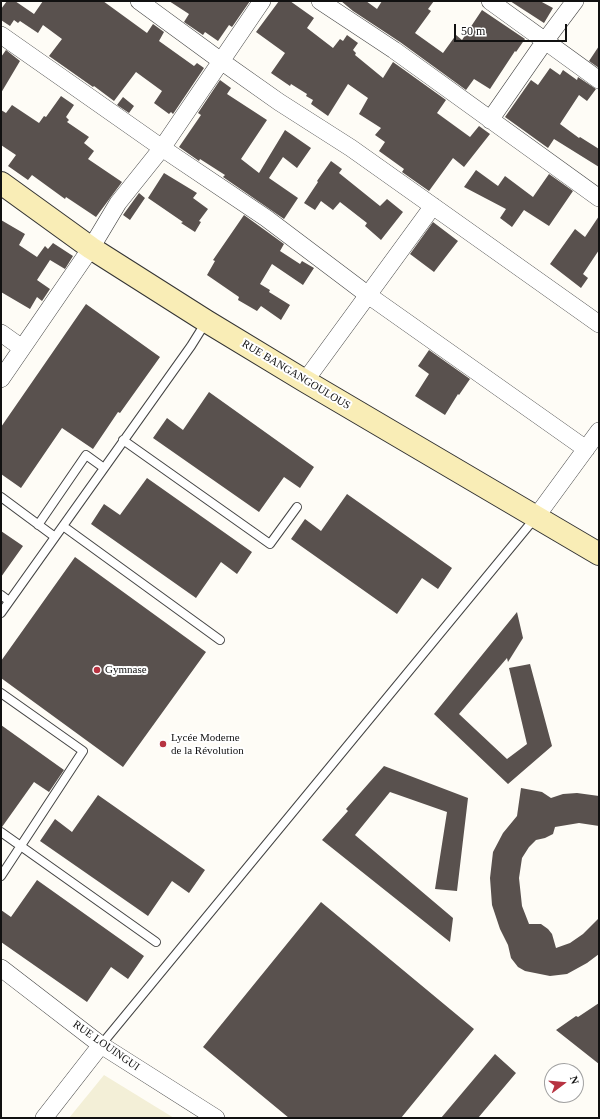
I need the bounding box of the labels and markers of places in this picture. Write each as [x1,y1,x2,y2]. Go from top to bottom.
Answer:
place label: Gymnase [105,663,147,677]
marker: Gymnase [92,665,102,675]
place label: Lycée Moderne de la Révolution [171,731,244,757]
marker: Lycée Moderne de la Révolution [158,739,168,749]

